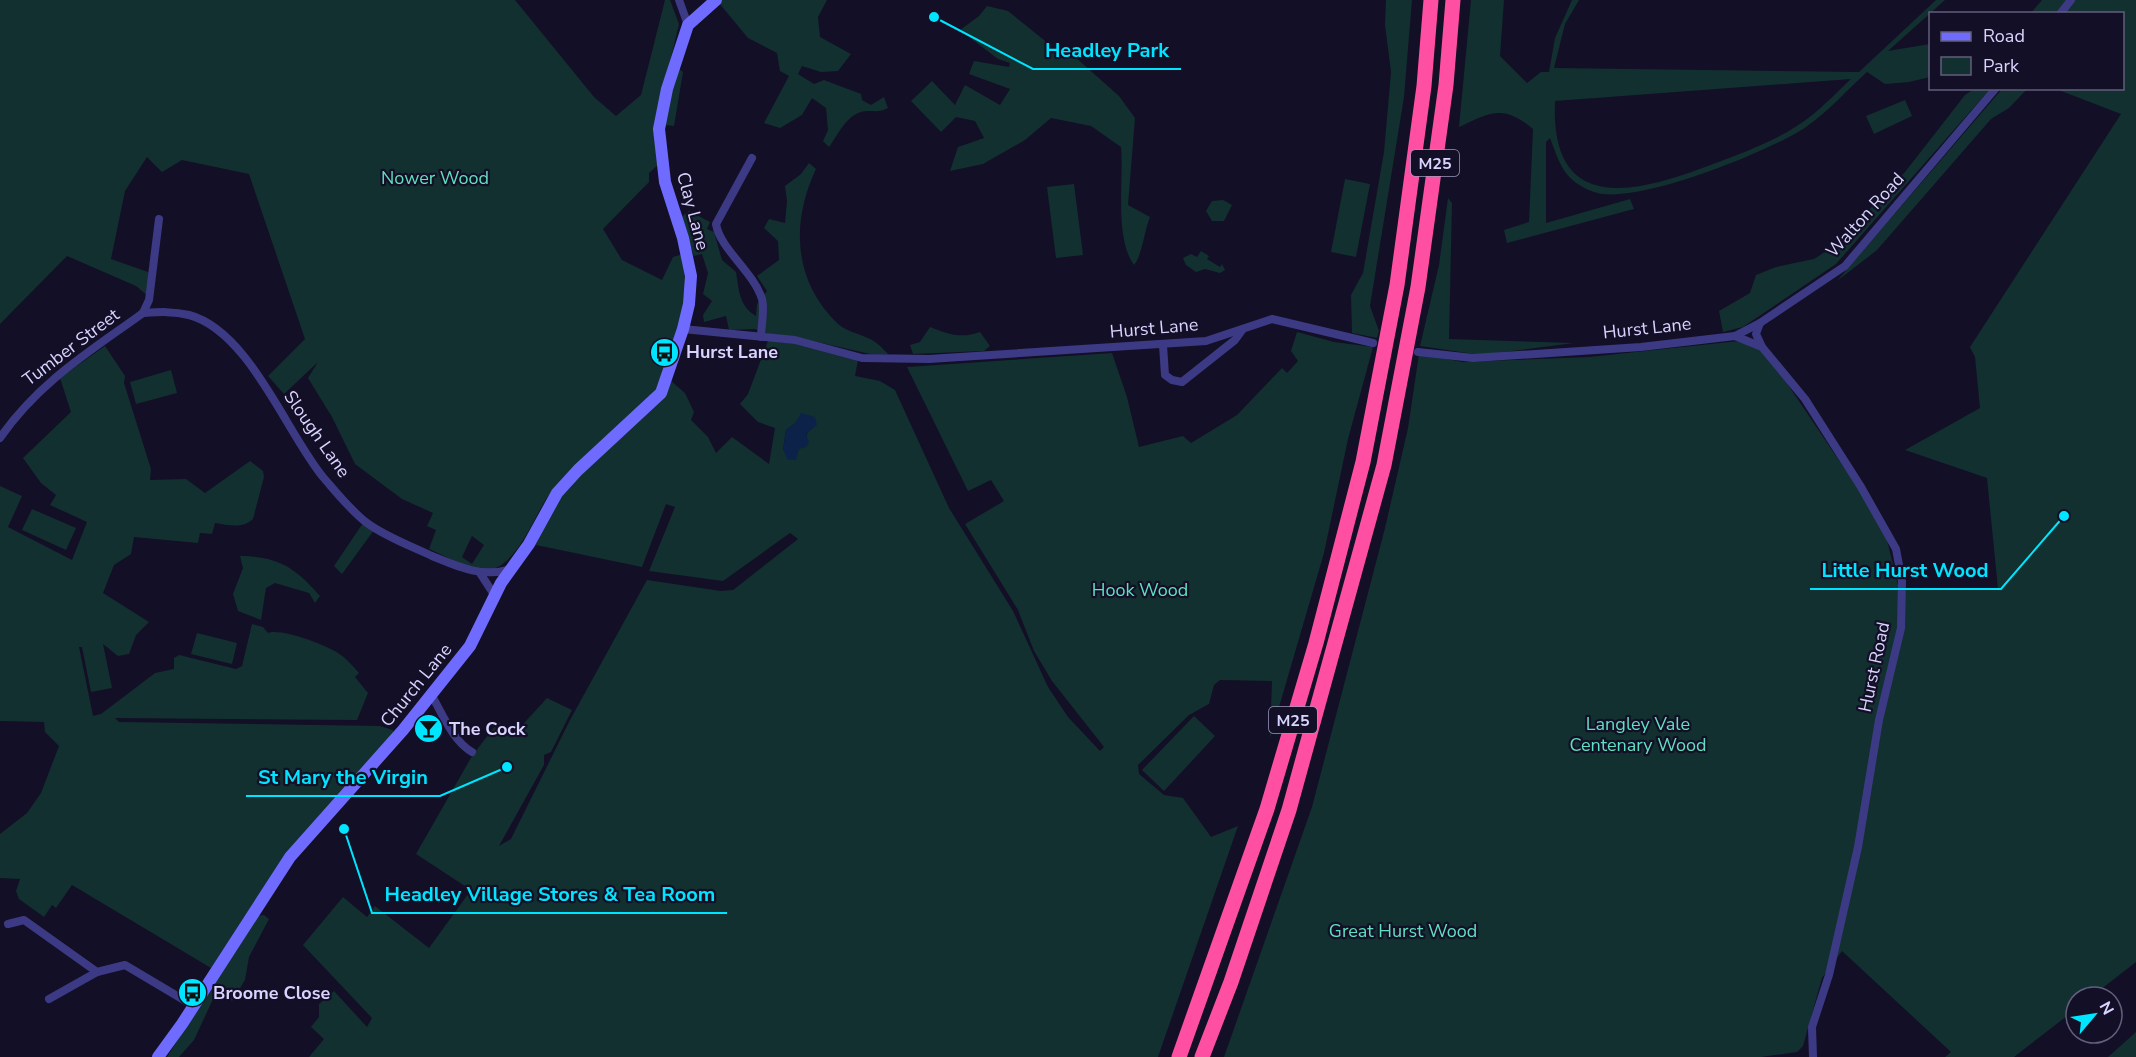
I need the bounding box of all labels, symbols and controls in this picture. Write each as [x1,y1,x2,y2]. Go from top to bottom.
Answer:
legend [1929,12,2124,90]
text: Road [1983,24,2025,48]
callout: Headley Park [1033,31,1181,69]
text: Headley Park [1045,37,1170,64]
text: Park [1983,54,2020,78]
road number: M25 [1411,150,1459,176]
park label: Nower Wood [381,166,489,190]
street label: Walton Road [1820,167,1910,263]
street label: Clay Lane [671,169,715,253]
street label: Tumber Street [18,302,125,391]
street label: Hurst Lane [1602,311,1692,345]
street label: Hurst Lane [1109,312,1199,344]
bus stop icon: Hurst Lane [649,336,681,368]
place label: Hurst Lane [686,340,778,364]
street label: Slough Lane [278,386,356,482]
callout: Little Hurst Wood [1810,551,2001,589]
text: Little Hurst Wood [1821,557,1989,584]
park label: Hook Wood [1092,578,1188,602]
street label: Hurst Road [1853,620,1895,714]
street label: Church Lane [375,638,457,732]
road number: M25 [1269,707,1317,733]
park label: Langley Vale Centenary Wood [1570,712,1706,757]
bar icon: The Cock [412,713,444,745]
place label: The Cock [449,717,526,741]
callout: St Mary the Virgin [246,758,440,796]
text: St Mary the Virgin [258,764,428,791]
callout: Headley Village Stores & Tea Room [372,875,727,913]
text: Headley Village Stores & Tea Room [385,881,715,908]
park label: Great Hurst Wood [1329,919,1477,943]
bus stop icon: Broome Close [176,977,208,1009]
place label: Broome Close [213,981,330,1005]
north arrow [2064,985,2124,1045]
text: N [2094,998,2119,1019]

